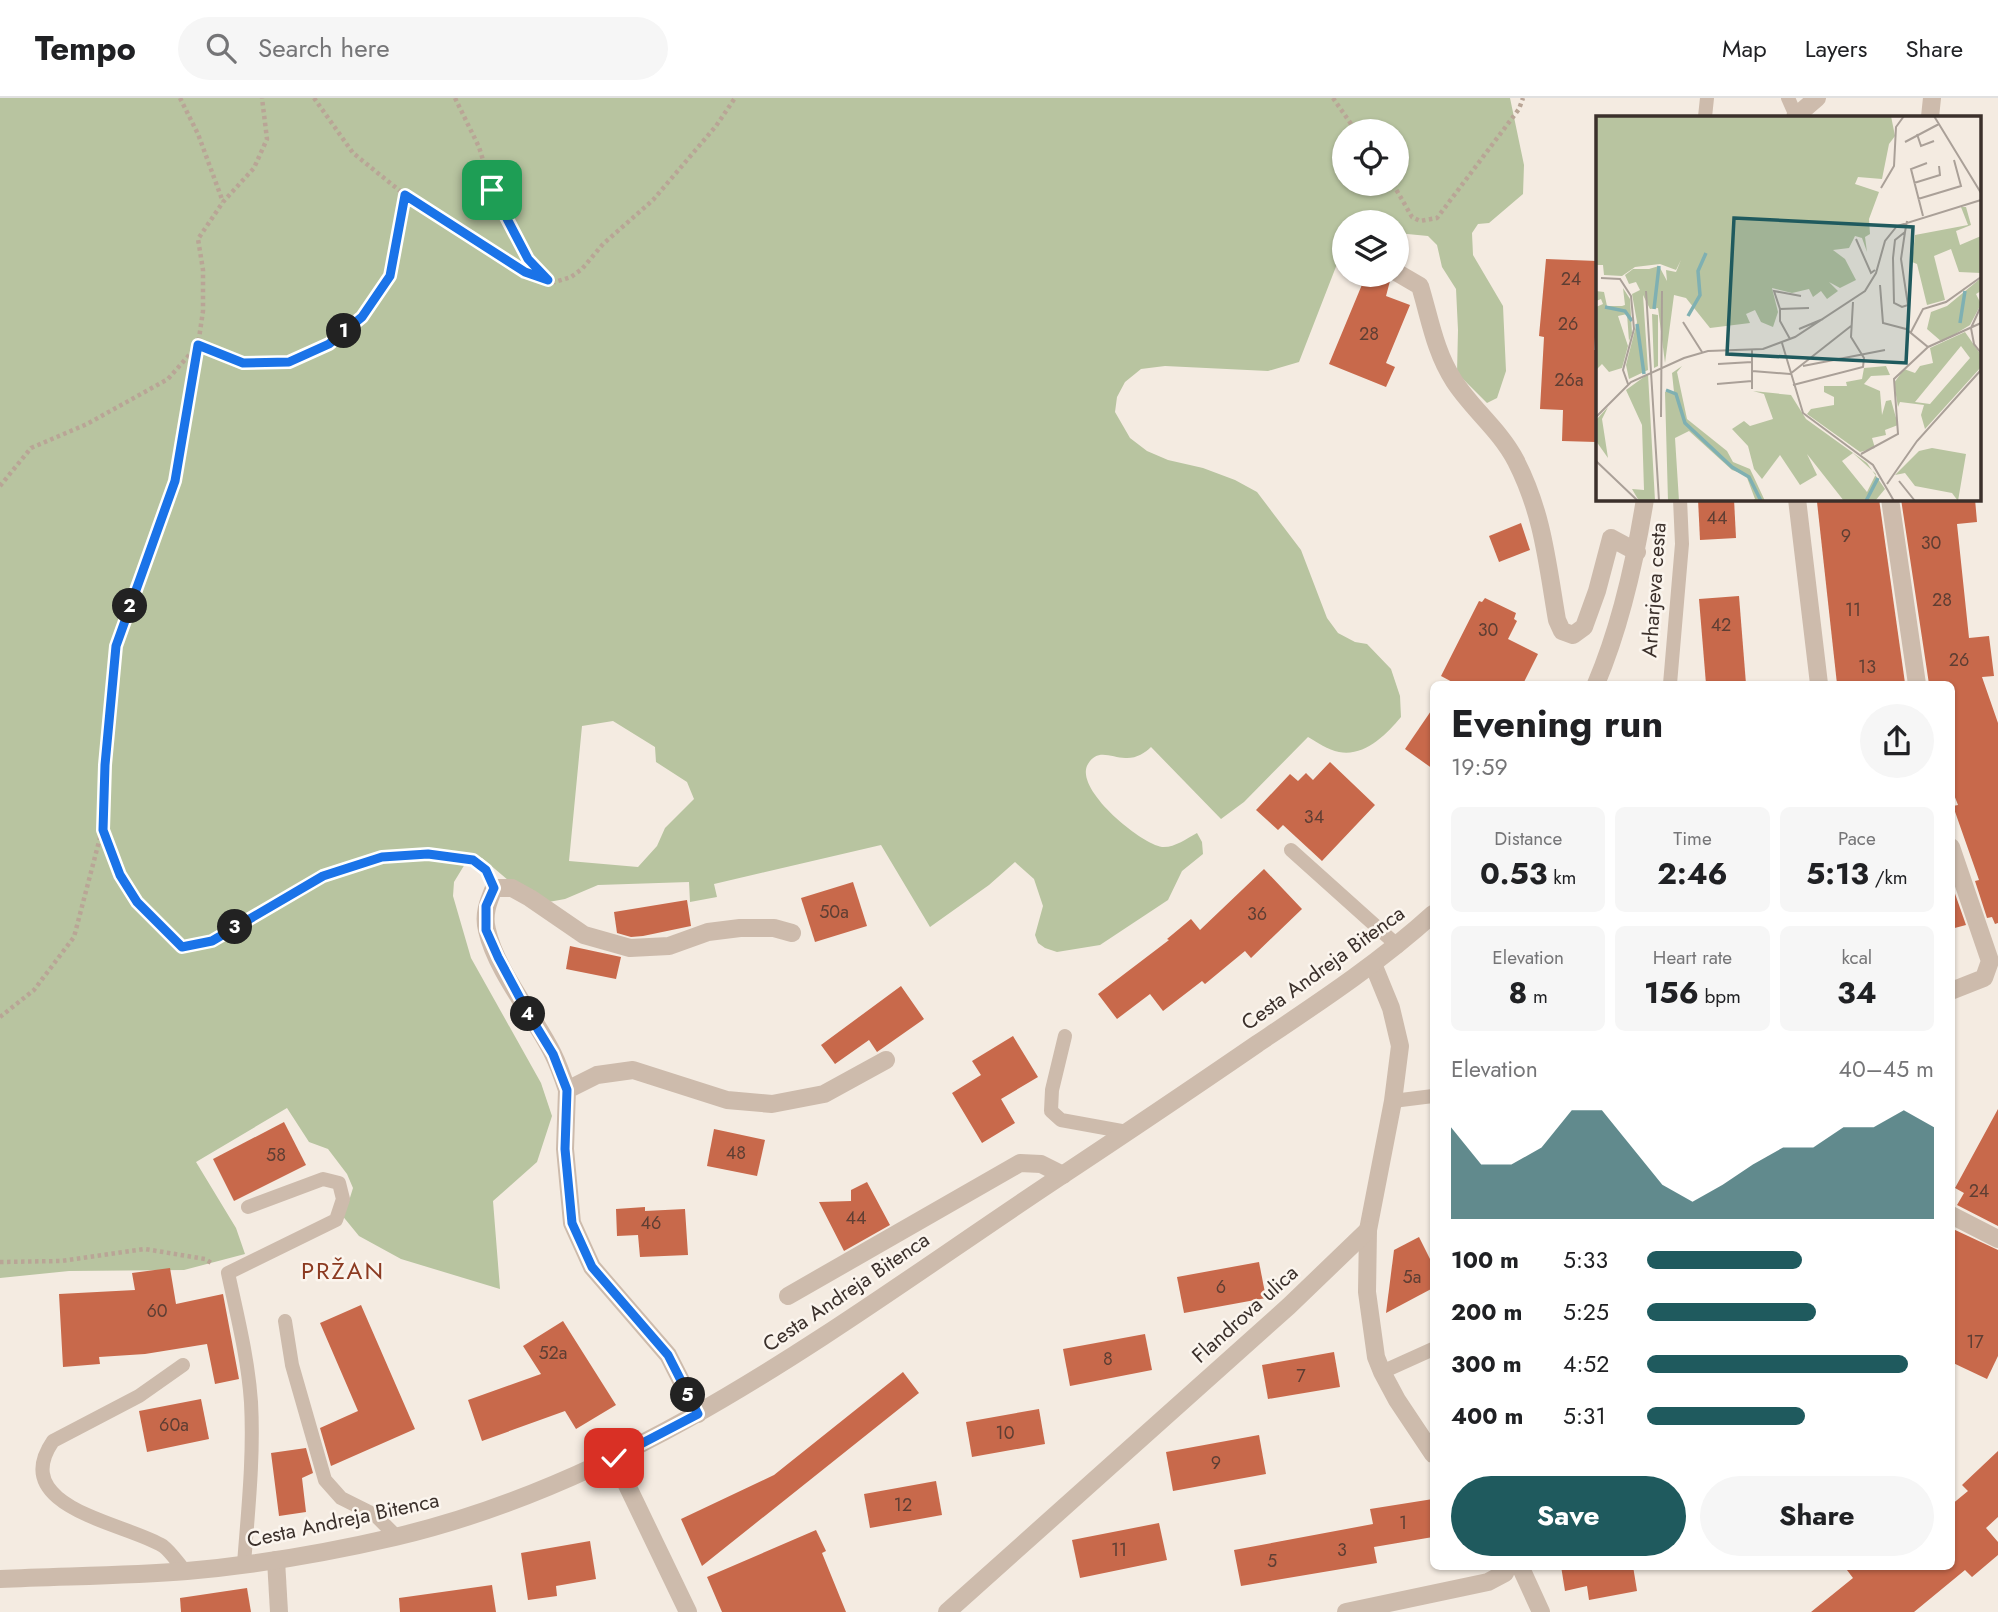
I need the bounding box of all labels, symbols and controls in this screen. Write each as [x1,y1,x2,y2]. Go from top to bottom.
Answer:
search box [178,17,668,80]
text: Tempo [35,25,136,72]
icon: search [202,29,240,67]
text: Search here [258,29,390,67]
text: Map [1722,31,1767,66]
text: Layers [1805,31,1867,66]
text: Share [1905,31,1963,66]
inset map [1596,116,1980,500]
map controls [1332,119,1409,287]
button: locate [1332,119,1409,196]
pin [462,160,522,220]
icon: arrive [473,171,511,209]
button: layers [1332,210,1409,287]
house number: 24 [1561,266,1581,292]
house number: 26 [1558,311,1578,337]
pin: 1 [326,314,362,348]
text: 1 [339,317,348,344]
house number: 28 [1359,321,1379,347]
house number: 26a [1554,367,1584,393]
house number: 44 [1707,505,1728,531]
street label: Arharjeva cesta [1634,521,1674,659]
house number: 9 [1841,523,1851,549]
house number: 30 [1921,530,1942,556]
house number: 28 [1932,587,1952,613]
pin: 2 [113,588,148,624]
text: 2 [123,592,136,619]
house number: 11 [1845,597,1861,623]
house number: 42 [1711,612,1731,638]
house number: 30 [1478,617,1499,643]
house number: 26 [1949,647,1969,673]
house number: 13 [1858,654,1876,680]
text: Evening run [1451,696,1663,751]
button: share [1860,704,1934,778]
text: 19:59 [1451,750,1508,784]
house number: 34 [1304,804,1324,830]
text: Distance [1494,825,1562,852]
text: Time [1673,825,1712,852]
text: Pace [1838,825,1876,852]
text: 0.53 [1480,852,1547,895]
text: 2:46 [1657,852,1728,895]
text: 5:13 [1806,852,1869,895]
text: km [1547,864,1576,891]
text: /km [1869,864,1908,891]
street label: Cesta Andreja Bitenca [1235,898,1411,1038]
house number: 50a [819,899,849,925]
house number: 36 [1247,901,1267,927]
pin: 3 [218,910,252,944]
text: 3 [229,913,240,940]
text: Elevation [1492,944,1564,971]
text: Heart rate [1653,944,1732,971]
text: kcal [1841,944,1872,971]
text: 8 [1508,971,1527,1014]
text: 156 [1644,971,1699,1014]
text: 34 [1837,971,1877,1014]
text: m [1527,983,1548,1010]
text: bpm [1699,983,1741,1010]
pin: 4 [510,996,546,1032]
text: 4 [521,1000,534,1027]
text: Elevation [1451,1052,1538,1086]
text: 40–45 m [1839,1052,1934,1086]
house number: 48 [726,1140,746,1166]
house number: 58 [266,1142,286,1168]
house number: 24 [1969,1178,1989,1204]
house number: 44 [846,1205,867,1231]
house number: 46 [641,1210,661,1236]
street label: Cesta Andreja Bitenca [757,1225,935,1359]
text: 100 m [1451,1243,1519,1277]
text: 5:33 [1563,1243,1608,1277]
district label: PRŽAN [301,1253,385,1288]
street label: Flandrova ulica [1185,1258,1305,1370]
house number: 5a [1403,1264,1421,1290]
house number: 6 [1216,1274,1226,1300]
text: 200 m [1451,1295,1522,1329]
text: 5:25 [1563,1295,1609,1329]
house number: 60 [146,1298,168,1324]
house number: 17 [1966,1329,1984,1355]
house number: 52a [538,1340,568,1366]
house number: 8 [1103,1346,1113,1372]
text: 300 m [1451,1347,1522,1381]
text: 4:52 [1563,1347,1609,1381]
house number: 7 [1296,1363,1306,1389]
pin: 5 [670,1378,706,1412]
text: 5 [681,1381,694,1408]
text: 400 m [1451,1399,1523,1433]
text: 5:31 [1563,1399,1606,1433]
house number: 60a [159,1412,189,1438]
house number: 10 [996,1420,1015,1446]
pin [584,1428,644,1488]
icon: check [595,1439,633,1477]
house number: 9 [1211,1450,1221,1476]
button: Save [1451,1476,1686,1556]
button: Share [1700,1476,1934,1556]
street label: Cesta Andreja Bitenca [244,1485,442,1555]
house number: 12 [894,1492,912,1518]
house number: 1 [1399,1510,1407,1536]
house number: 11 [1111,1537,1127,1563]
house number: 3 [1337,1537,1347,1563]
house number: 5 [1267,1548,1277,1574]

